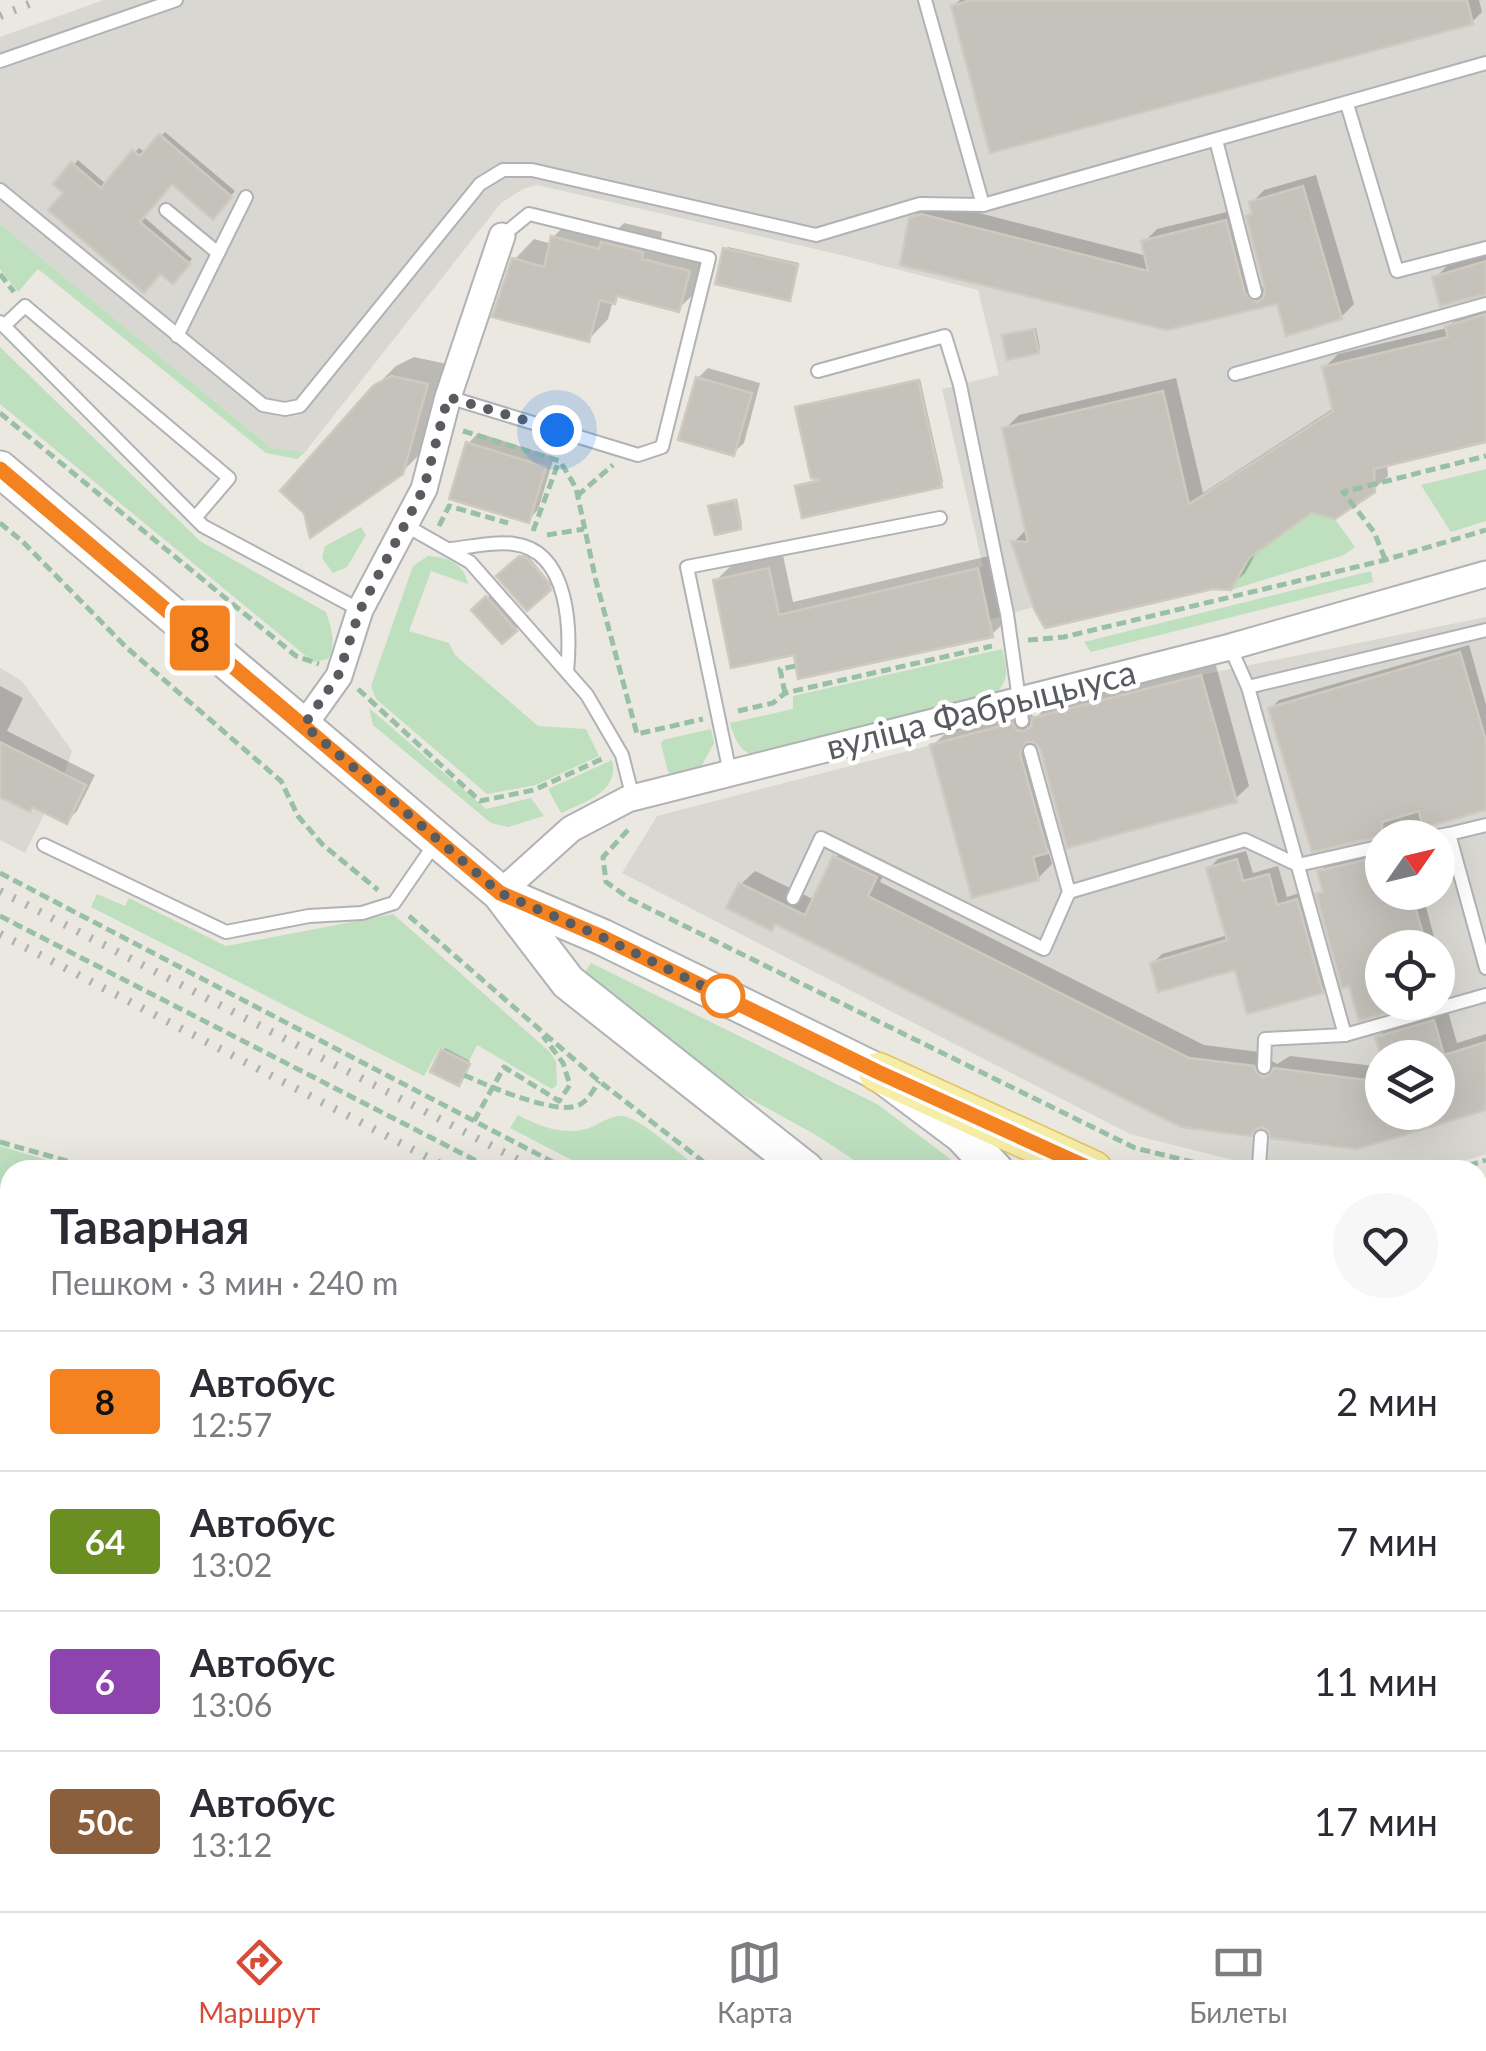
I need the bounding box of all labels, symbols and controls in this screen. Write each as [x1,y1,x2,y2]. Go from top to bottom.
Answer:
your location [532,405,582,455]
line badge: 8 [168,606,232,670]
text: 8 [190,617,210,659]
street label: вуліца Фабрыцыуса [821,649,1140,767]
north arrow [1365,820,1455,910]
map controls [1365,820,1455,1130]
button: locate [1365,930,1455,1020]
unlabelled marker [702,975,744,1017]
button: layers [1365,1040,1455,1130]
button: heart [1333,1193,1438,1298]
text: Таварная [50,1197,250,1254]
text: Пешком · 3 мин · 240 m [50,1263,398,1302]
text: Автобус [190,1359,335,1405]
text: 2 мин [1336,1378,1438,1424]
text: 8 [95,1380,115,1422]
text: 12:57 [190,1405,272,1444]
text: Автобус [190,1499,335,1545]
text: 7 мин [1336,1518,1438,1564]
text: 64 [85,1520,125,1562]
text: 13:02 [190,1545,272,1584]
text: Автобус [190,1639,335,1685]
text: 11 мин [1314,1658,1438,1704]
text: 6 [95,1660,115,1702]
text: 13:06 [190,1685,272,1724]
text: Автобус [190,1779,335,1825]
text: 17 мин [1314,1798,1438,1844]
text: 50с [76,1800,134,1842]
text: 13:12 [190,1825,272,1864]
tab: Маршрут [198,1935,320,2029]
tab: Карта [717,1935,793,2029]
tab: Билеты [1189,1935,1288,2029]

